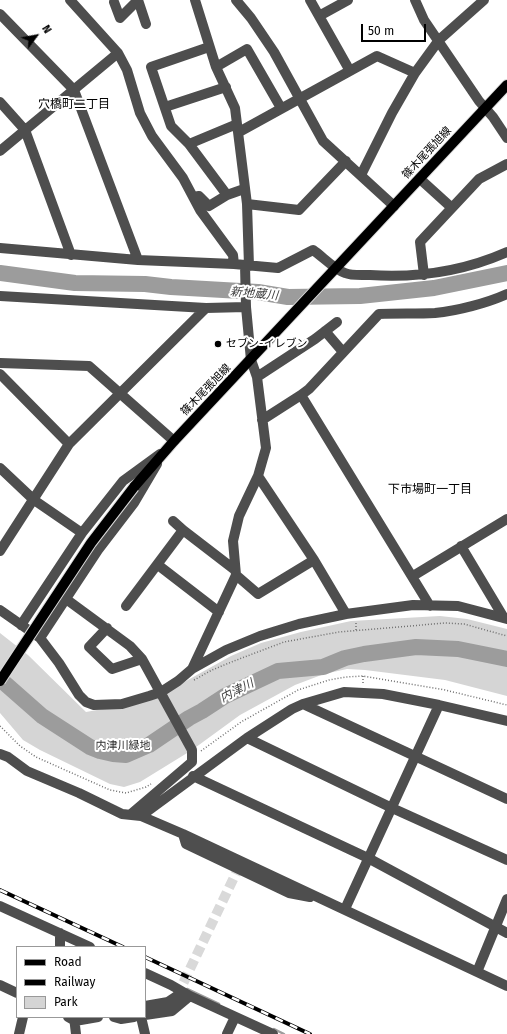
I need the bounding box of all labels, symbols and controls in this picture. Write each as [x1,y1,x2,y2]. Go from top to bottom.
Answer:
north arrow [16,16,56,56]
scale bar [363,16,428,42]
text: N [39,23,54,36]
text: 50 m [368,24,394,38]
district label: 穴橋町二丁目 [38,98,110,112]
street label: 篠木尾張旭線 [400,124,454,182]
water label: 新地蔵川 [229,285,279,303]
place label: セブン-イレブン [226,337,307,351]
marker: セブン-イレブン [213,339,223,349]
street label: 篠木尾張旭線 [178,362,234,418]
district label: 下市場町一丁目 [388,483,472,497]
water label: 内津川 [218,676,256,706]
park label: 内津川緑地 [96,739,150,753]
legend [16,946,146,1018]
text: Road [54,955,82,969]
text: Railway [54,975,95,989]
text: Park [54,995,78,1009]

